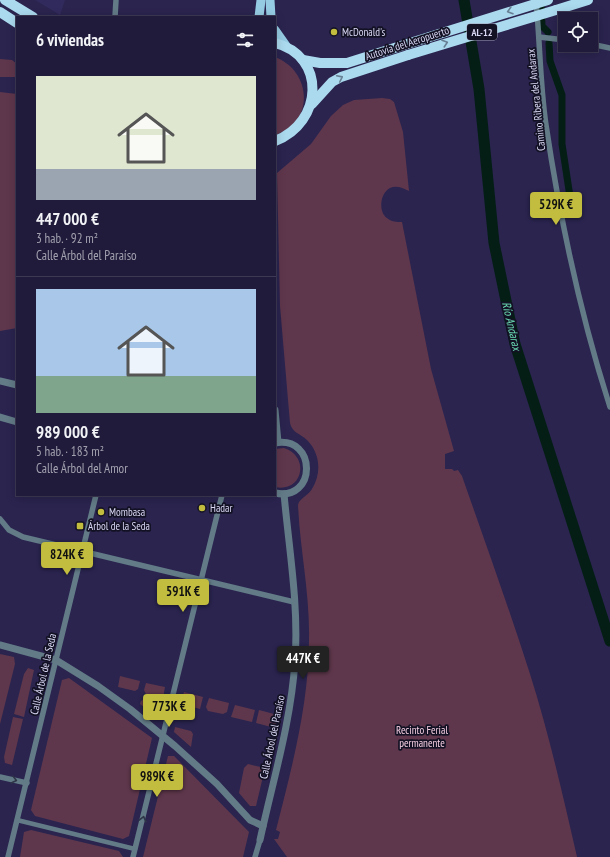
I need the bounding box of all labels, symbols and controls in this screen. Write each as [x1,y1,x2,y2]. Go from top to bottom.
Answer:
one-way arrow [507,6,514,15]
map controls [558,12,598,52]
button: locate [558,12,598,52]
street label: Autovía del Aeropuerto [363,23,451,63]
road number: AL-12 [467,24,497,40]
place label: McDonald's [342,25,385,39]
marker: McDonald's [329,27,339,37]
text: 6 viviendas [36,29,104,51]
icon: filters [234,29,256,51]
one-way arrow [442,39,449,48]
street label: Camino Ribera del Andarax [524,48,548,152]
one-way arrow [336,75,343,83]
icon: home [110,102,182,174]
pin: 529K € [523,192,589,226]
text: 529K € [539,196,573,213]
text: 447 000 € [36,208,99,230]
text: 3 hab. · 92 m² [36,230,98,247]
text: Calle Árbol del Paraíso [36,247,137,264]
water label: Río Andarax [499,300,525,354]
icon: home [110,315,182,387]
text: 989 000 € [36,421,100,443]
text: 5 hab. · 183 m² [36,443,104,460]
text: Calle Árbol del Amor [36,460,128,477]
place label: Hadar [210,501,232,515]
marker: Hadar [197,503,207,513]
place label: Mombasa [109,505,145,519]
marker: Mombasa [96,507,106,517]
place label: Árbol de la Seda [88,519,150,533]
marker: Árbol de la Seda [75,521,85,531]
pin: 824K € [34,542,100,576]
text: 824K € [50,546,84,563]
pin: 591K € [150,579,216,613]
text: 591K € [166,583,200,600]
street label: Calle Árbol de la Seda [27,632,59,716]
pin: 447K € [270,646,336,680]
text: 447K € [286,650,320,667]
pin: 773K € [136,694,202,728]
street label: Calle Árbol del Paraíso [256,694,288,780]
text: 773K € [152,698,186,715]
park label: Recinto Ferial permanente [396,723,448,750]
pin: 989K € [124,764,190,798]
text: 989K € [140,768,174,785]
one-way arrow [10,775,17,784]
one-way arrow [138,816,146,822]

